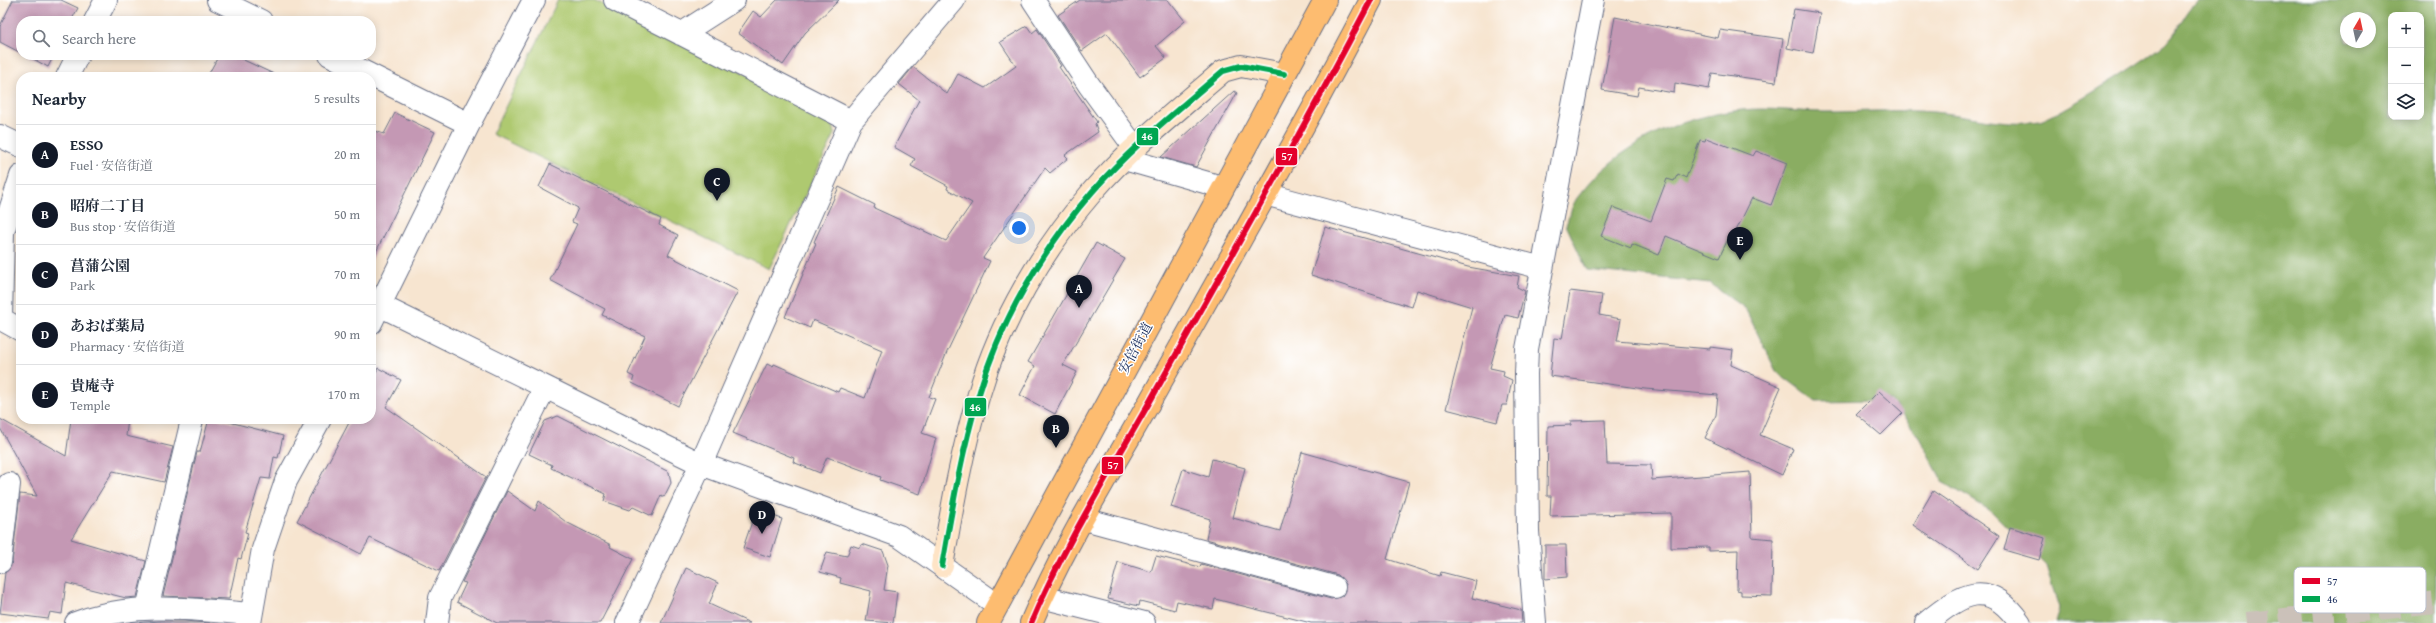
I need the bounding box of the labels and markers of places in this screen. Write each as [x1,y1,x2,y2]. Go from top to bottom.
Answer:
pin: C [704,168,730,201]
pin: E [1727,227,1753,260]
pin: A [1066,275,1092,308]
pin: B [1043,415,1069,448]
pin: D [749,501,775,534]

